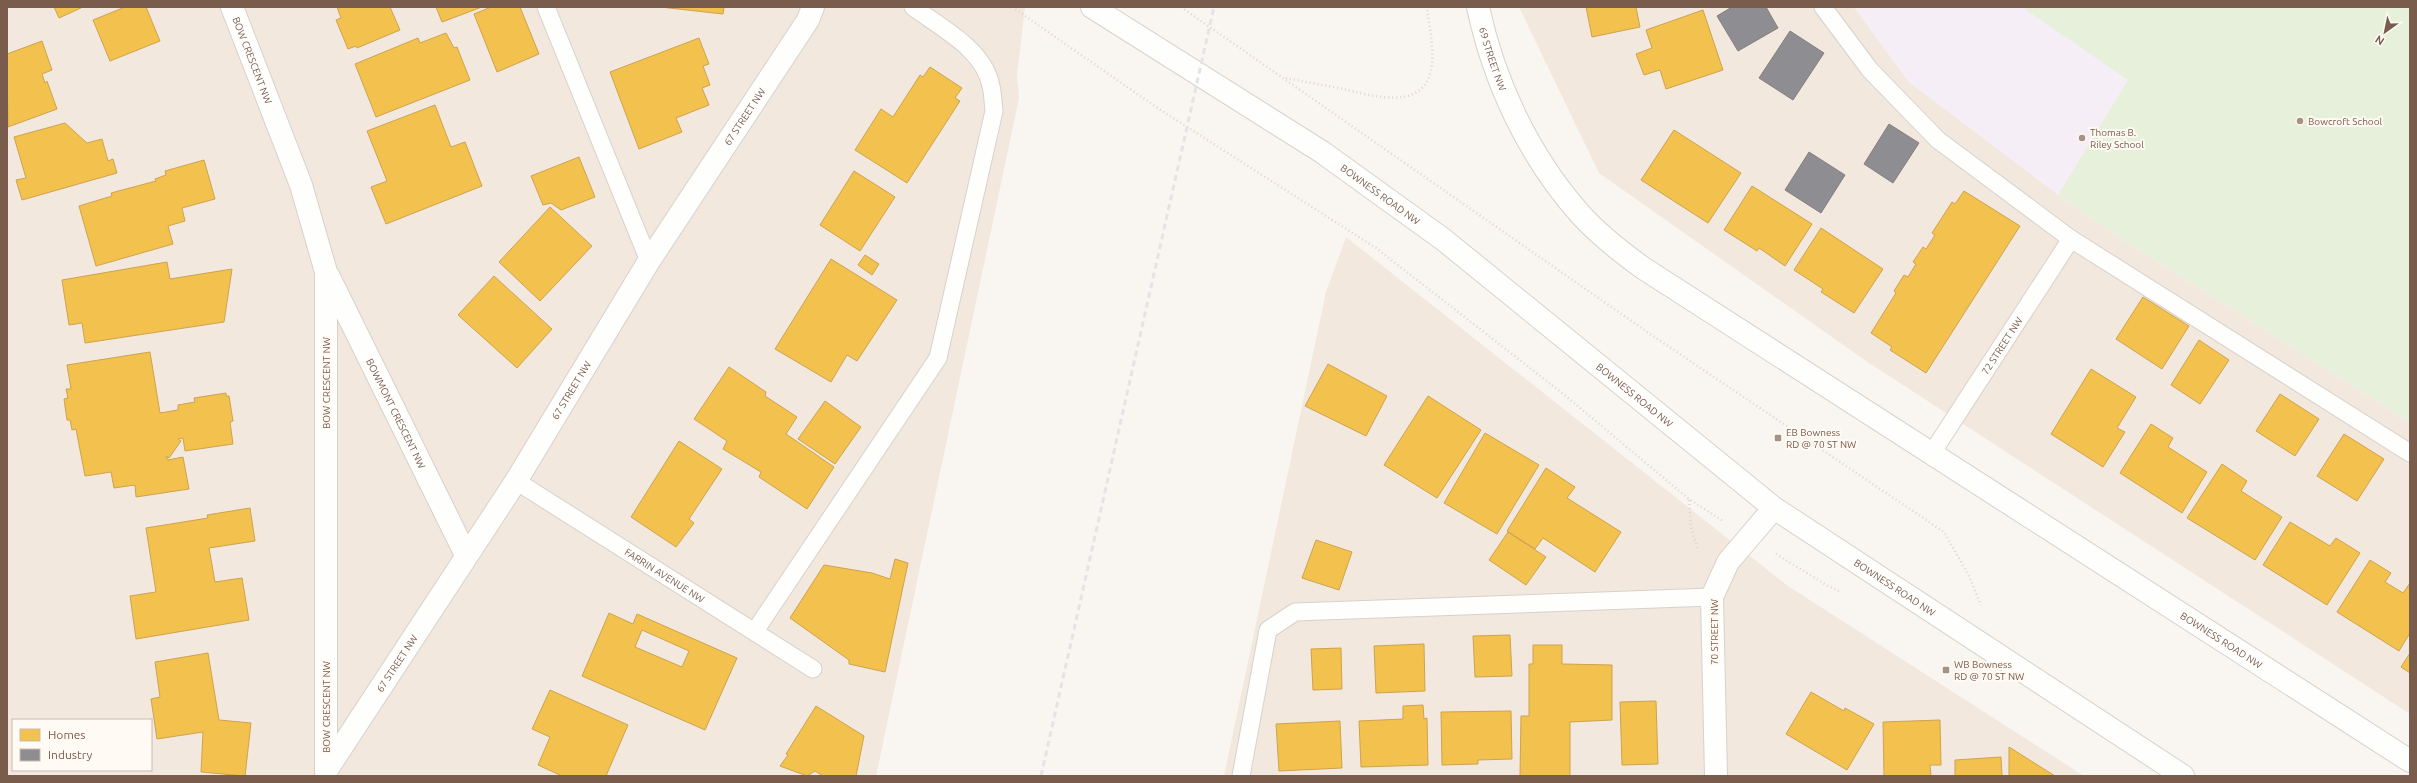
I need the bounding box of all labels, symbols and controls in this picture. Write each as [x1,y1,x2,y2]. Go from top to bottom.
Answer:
north arrow [2365,12,2405,52]
street label: BOW CRESCENT NW [230,15,274,105]
street label: 69 STREET NW [1477,26,1508,92]
text: N [2373,33,2386,48]
street label: 67 STREET NW [722,86,768,147]
marker: Bowcroft School [2295,116,2305,126]
place label: Bowcroft School [2308,116,2383,127]
place label: Thomas B. Riley School [2090,127,2144,150]
marker: Thomas B. Riley School [2077,133,2087,143]
street label: BOWNESS ROAD NW [1338,162,1422,227]
street label: 72 STREET NW [1980,315,2025,377]
street label: BOW CRESCENT NW [321,337,332,429]
street label: BOWMONT CRESCENT NW [364,357,427,470]
street label: 67 STREET NW [550,359,593,421]
street label: BOWNESS ROAD NW [1594,361,1675,430]
place label: EB Bowness RD @ 70 ST NW [1786,427,1856,450]
marker: EB Bowness RD @ 70 ST NW [1773,433,1783,443]
street label: FARRIN AVENUE NW [623,546,706,605]
street label: BOWNESS ROAD NW [1852,557,1937,618]
street label: 70 STREET NW [1709,599,1720,665]
street label: BOWNESS ROAD NW [2178,610,2264,671]
street label: 67 STREET NW [374,633,420,694]
place label: WB Bowness RD @ 70 ST NW [1954,659,2024,682]
street label: BOW CRESCENT NW [321,661,332,753]
marker: WB Bowness RD @ 70 ST NW [1941,665,1951,675]
legend [12,719,152,771]
text: Homes [48,728,86,741]
text: Industry [48,748,93,761]

